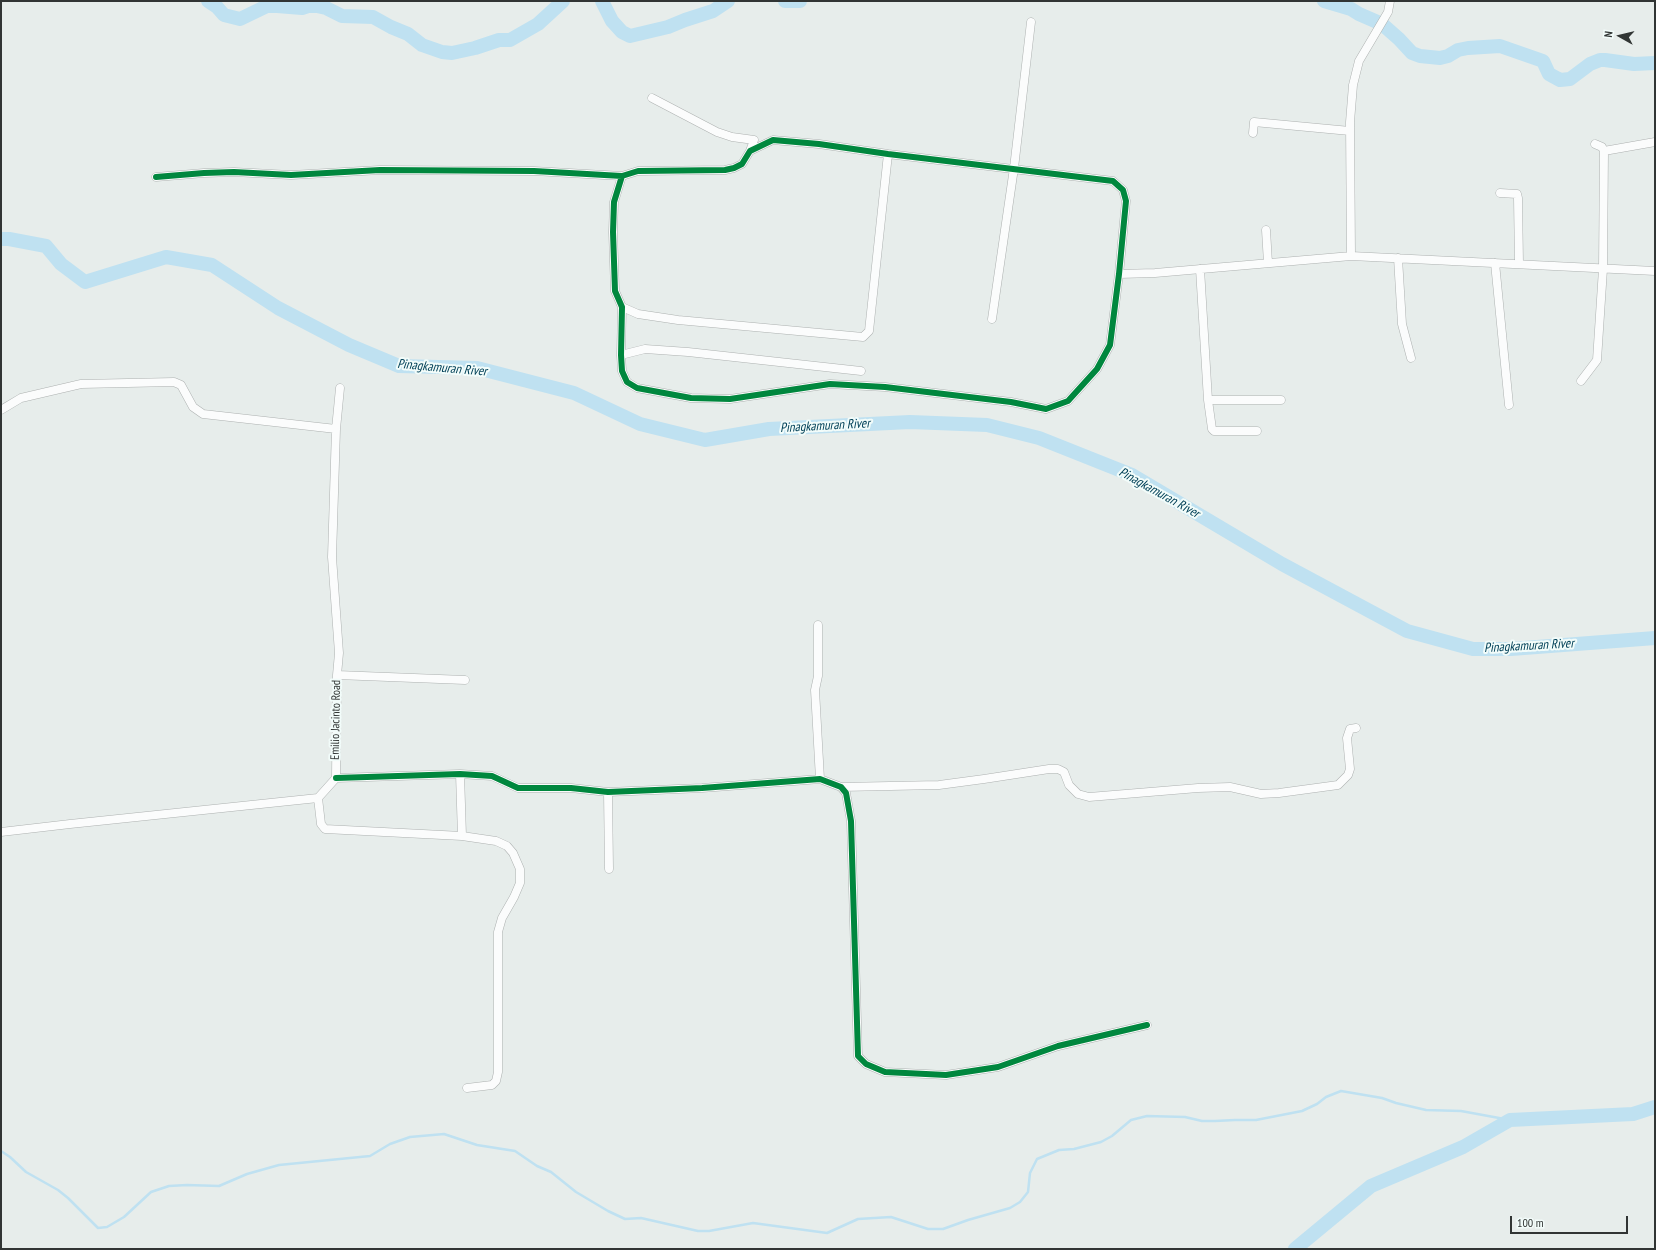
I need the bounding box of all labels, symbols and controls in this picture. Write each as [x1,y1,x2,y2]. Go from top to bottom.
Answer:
north arrow [1600,16,1640,56]
text: N [1601,30,1615,38]
water label: Pinagkamuran River [397,356,487,380]
water label: Pinagkamuran River [780,416,870,436]
water label: Pinagkamuran River [1116,464,1202,522]
water label: Pinagkamuran River [1484,636,1574,656]
street label: Emilio Jacinto Road [328,680,344,760]
scale bar [1512,1208,1630,1234]
text: 100 m [1517,1215,1544,1230]

